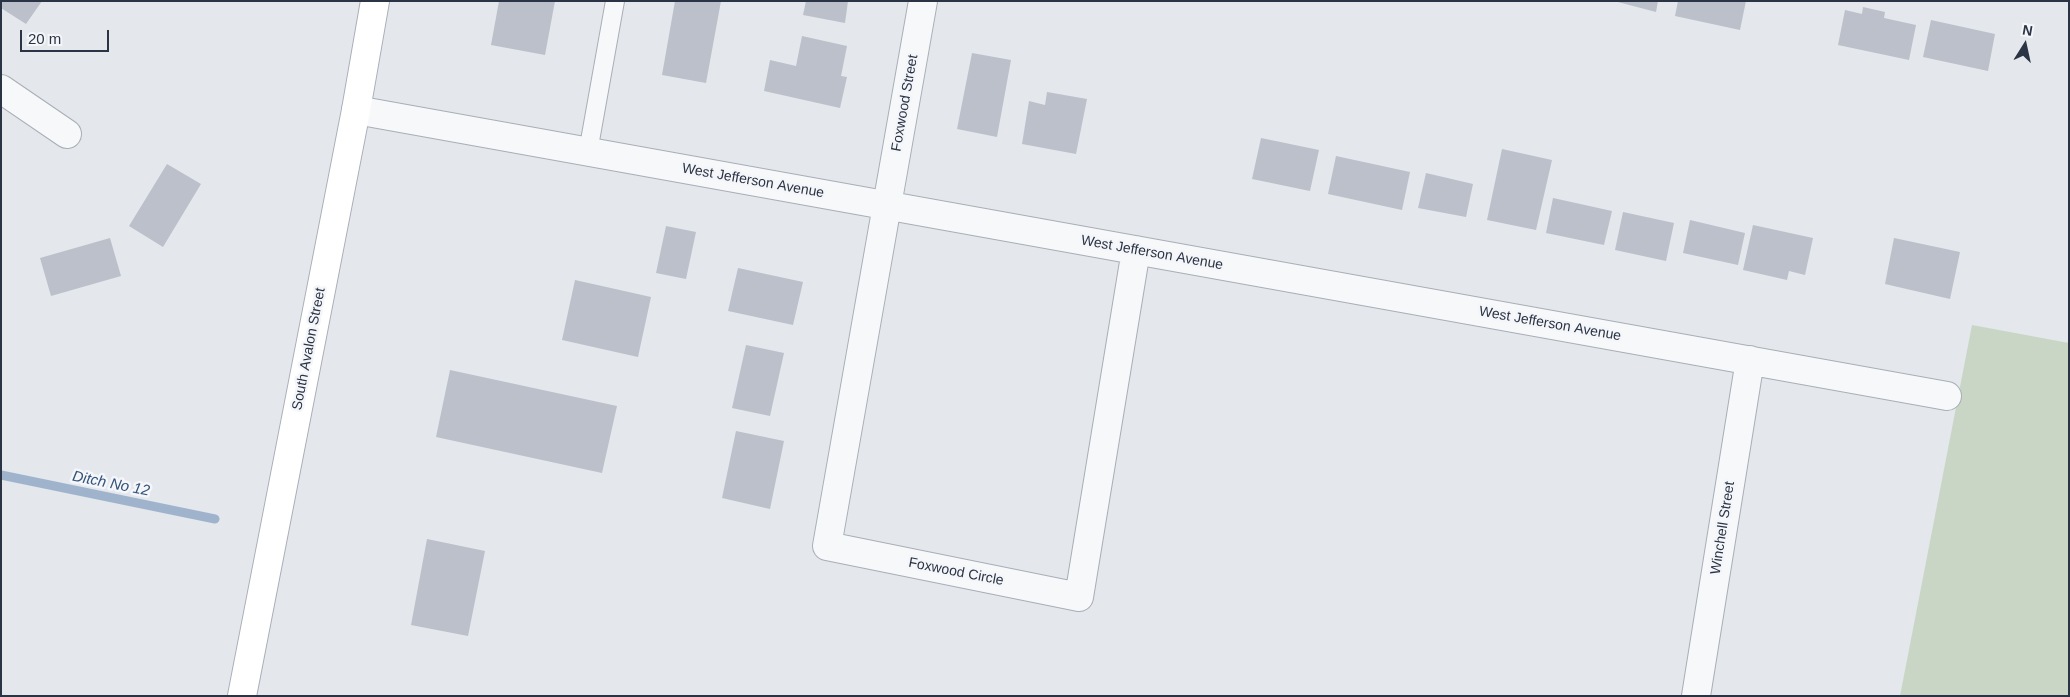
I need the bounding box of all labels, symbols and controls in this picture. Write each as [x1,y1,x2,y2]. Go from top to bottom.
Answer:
scale bar [22,20,111,52]
north arrow [2000,20,2050,70]
text: N [2021,21,2034,39]
text: 20 m [28,30,61,47]
street label: Foxwood Street [888,53,922,153]
street label: West Jefferson Avenue [681,160,825,202]
street label: West Jefferson Avenue [1080,232,1224,274]
street label: South Avalon Street [289,286,329,412]
street label: West Jefferson Avenue [1478,303,1622,345]
water label: Ditch No 12 [71,468,151,500]
street label: Winchell Street [1707,480,1739,576]
street label: Foxwood Circle [907,555,1005,589]

